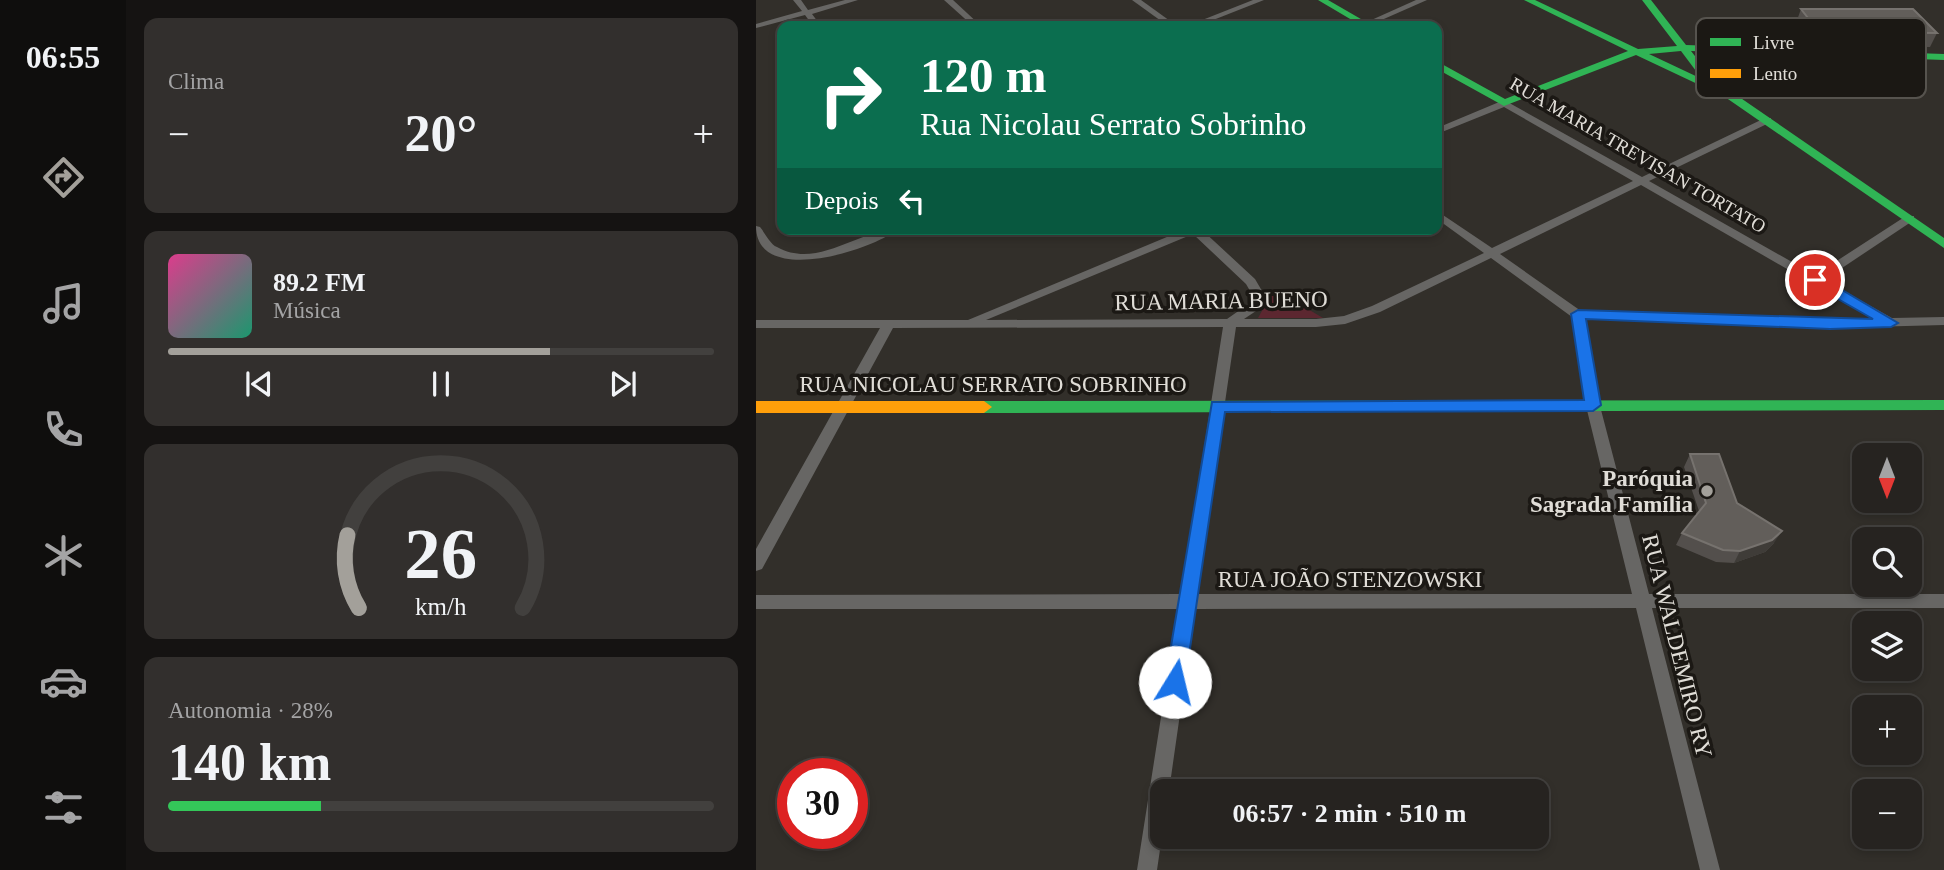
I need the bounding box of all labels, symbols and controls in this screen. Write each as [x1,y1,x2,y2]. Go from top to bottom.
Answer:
legend [1696,18,1926,98]
text: Livre [1753,32,1794,53]
text: 06:55 [26,39,100,75]
text: 120 m [920,48,1047,103]
icon: right [805,49,896,140]
text: Lento [1753,63,1797,84]
text: Clima [168,69,224,94]
street label: RUA MARIA TREVISAN TORTATO [1506,73,1770,237]
text: 20° [405,105,477,162]
text: Rua Nicolau Serrato Sobrinho [920,106,1307,142]
text: − [168,113,189,155]
text: + [693,113,714,155]
icon: directions [39,153,88,202]
icon: left [893,182,931,220]
text: Depois [805,186,879,215]
pin [1785,250,1845,310]
icon: arrive [1796,261,1834,299]
text: 89.2 FM [273,268,365,297]
icon: music [39,279,88,328]
street label: RUA MARIA BUENO [1114,287,1328,315]
text: Música [273,298,341,323]
icon: previous [240,365,278,403]
icon: pause [422,365,460,403]
icon: next [604,365,642,403]
street label: RUA NICOLAU SERRATO SOBRINHO [799,372,1187,397]
icon: phone [39,405,88,454]
north arrow [1852,443,1922,513]
map controls [1852,443,1922,849]
place label: Paróquia Sagrada Família [1530,466,1693,517]
marker: Paróquia Sagrada Família [1699,483,1715,499]
text: 26 [405,513,477,594]
button: search [1852,527,1922,597]
icon: climate [39,531,88,580]
street label: RUA WALDEMIRO RY [1637,532,1717,761]
street label: RUA JOÃO STENZOWSKI [1218,567,1482,592]
text: km/h [415,592,467,619]
button: layers [1852,611,1922,681]
position arrow [1138,645,1212,719]
icon: car [39,657,88,706]
button: + [1852,695,1922,765]
text: Autonomia · 28% [168,698,333,723]
text: 140 km [168,734,331,791]
speed limit sign: 30 [777,758,868,849]
button: − [1852,779,1922,849]
icon: filters [39,783,88,832]
text: 06:57 · 2 min · 510 m [1233,799,1467,828]

